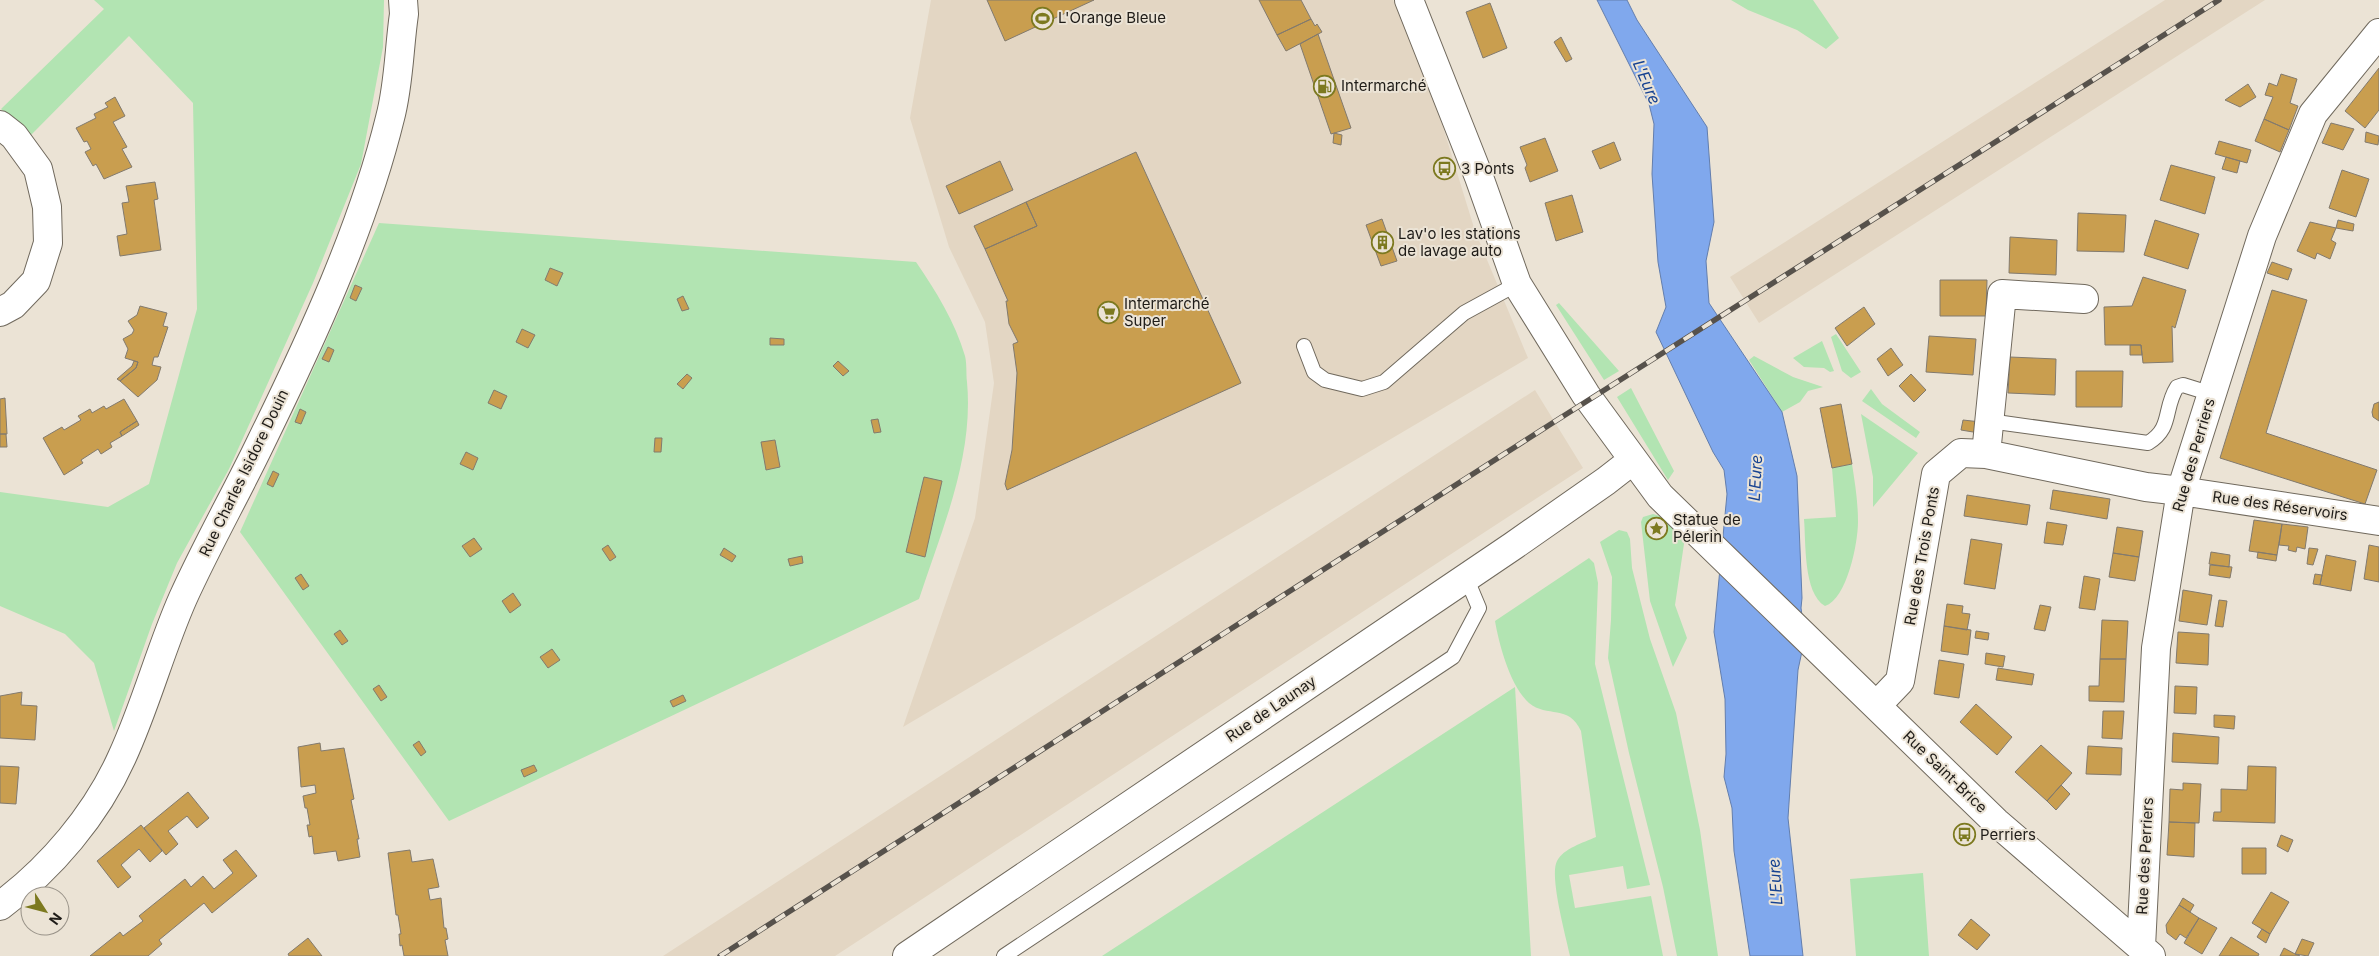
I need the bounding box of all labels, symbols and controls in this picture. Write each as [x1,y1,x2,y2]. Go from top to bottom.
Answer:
sports icon: L'Orange Bleue [1030,6,1054,30]
place label: L'Orange Bleue [1058,8,1166,27]
water label: L'Eure [1629,57,1665,107]
fuel station icon: Intermarché [1313,74,1337,98]
place label: Intermarché [1341,76,1426,95]
bus stop icon: 3 Ponts [1433,157,1457,181]
place label: 3 Ponts [1461,159,1515,178]
place label: Lav'o les stations de lavage auto [1398,224,1521,260]
building icon: Lav'o les stations de lavage auto [1370,231,1394,255]
place label: Intermarché Super [1124,294,1209,330]
supermarket icon: Intermarché Super [1096,301,1120,325]
street label: Rue Charles Isidore Douin [195,386,292,559]
street label: Rue des Perriers [2168,396,2219,514]
water label: L'Eure [1744,454,1766,502]
street label: Rue des Trois Ponts [1900,485,1943,627]
street label: Rue des Réservoirs [2211,487,2349,524]
place label: Statue de Pélerin [1673,510,1741,546]
place icon: Statue de Pélerin [1645,517,1669,541]
street label: Rue de Launay [1222,671,1320,746]
street label: Rue Saint-Brice [1899,727,1992,817]
street label: Rue des Perriers [2132,797,2157,915]
bus stop icon: Perriers [1952,823,1976,847]
place label: Perriers [1980,825,2036,844]
water label: L'Eure [1763,858,1787,906]
north arrow [20,886,70,936]
text: N [46,910,66,928]

